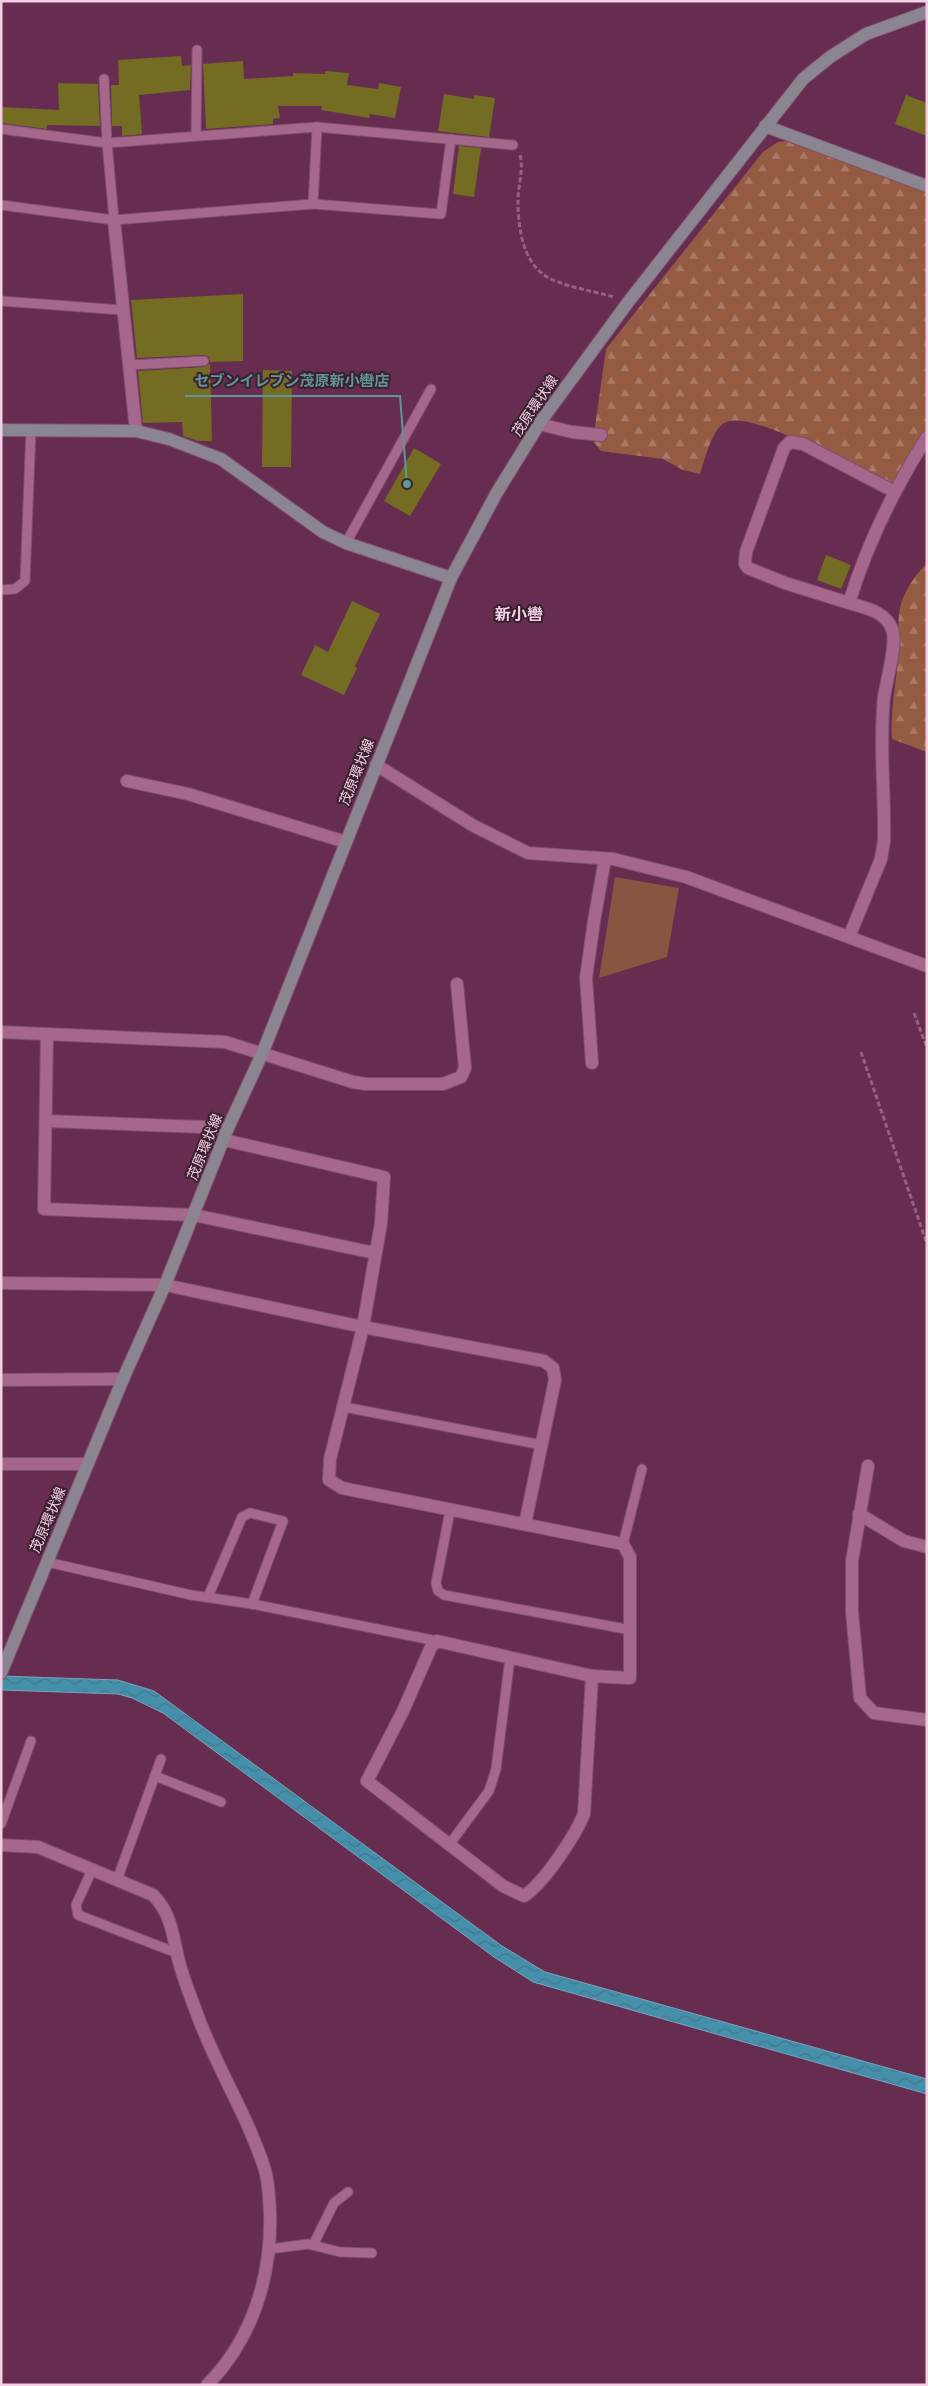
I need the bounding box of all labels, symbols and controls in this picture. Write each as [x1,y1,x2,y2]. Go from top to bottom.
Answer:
callout: セブンイレブン茂原新小轡店 [185,366,400,396]
text: セブンイレブン茂原新小轡店 [194,372,390,390]
street label: 茂原環状線 [508,372,562,440]
district label: 新小轡 [495,605,543,624]
street label: 茂原環状線 [336,736,378,808]
street label: 茂原環状線 [184,1111,226,1183]
street label: 茂原環状線 [27,1484,69,1556]

